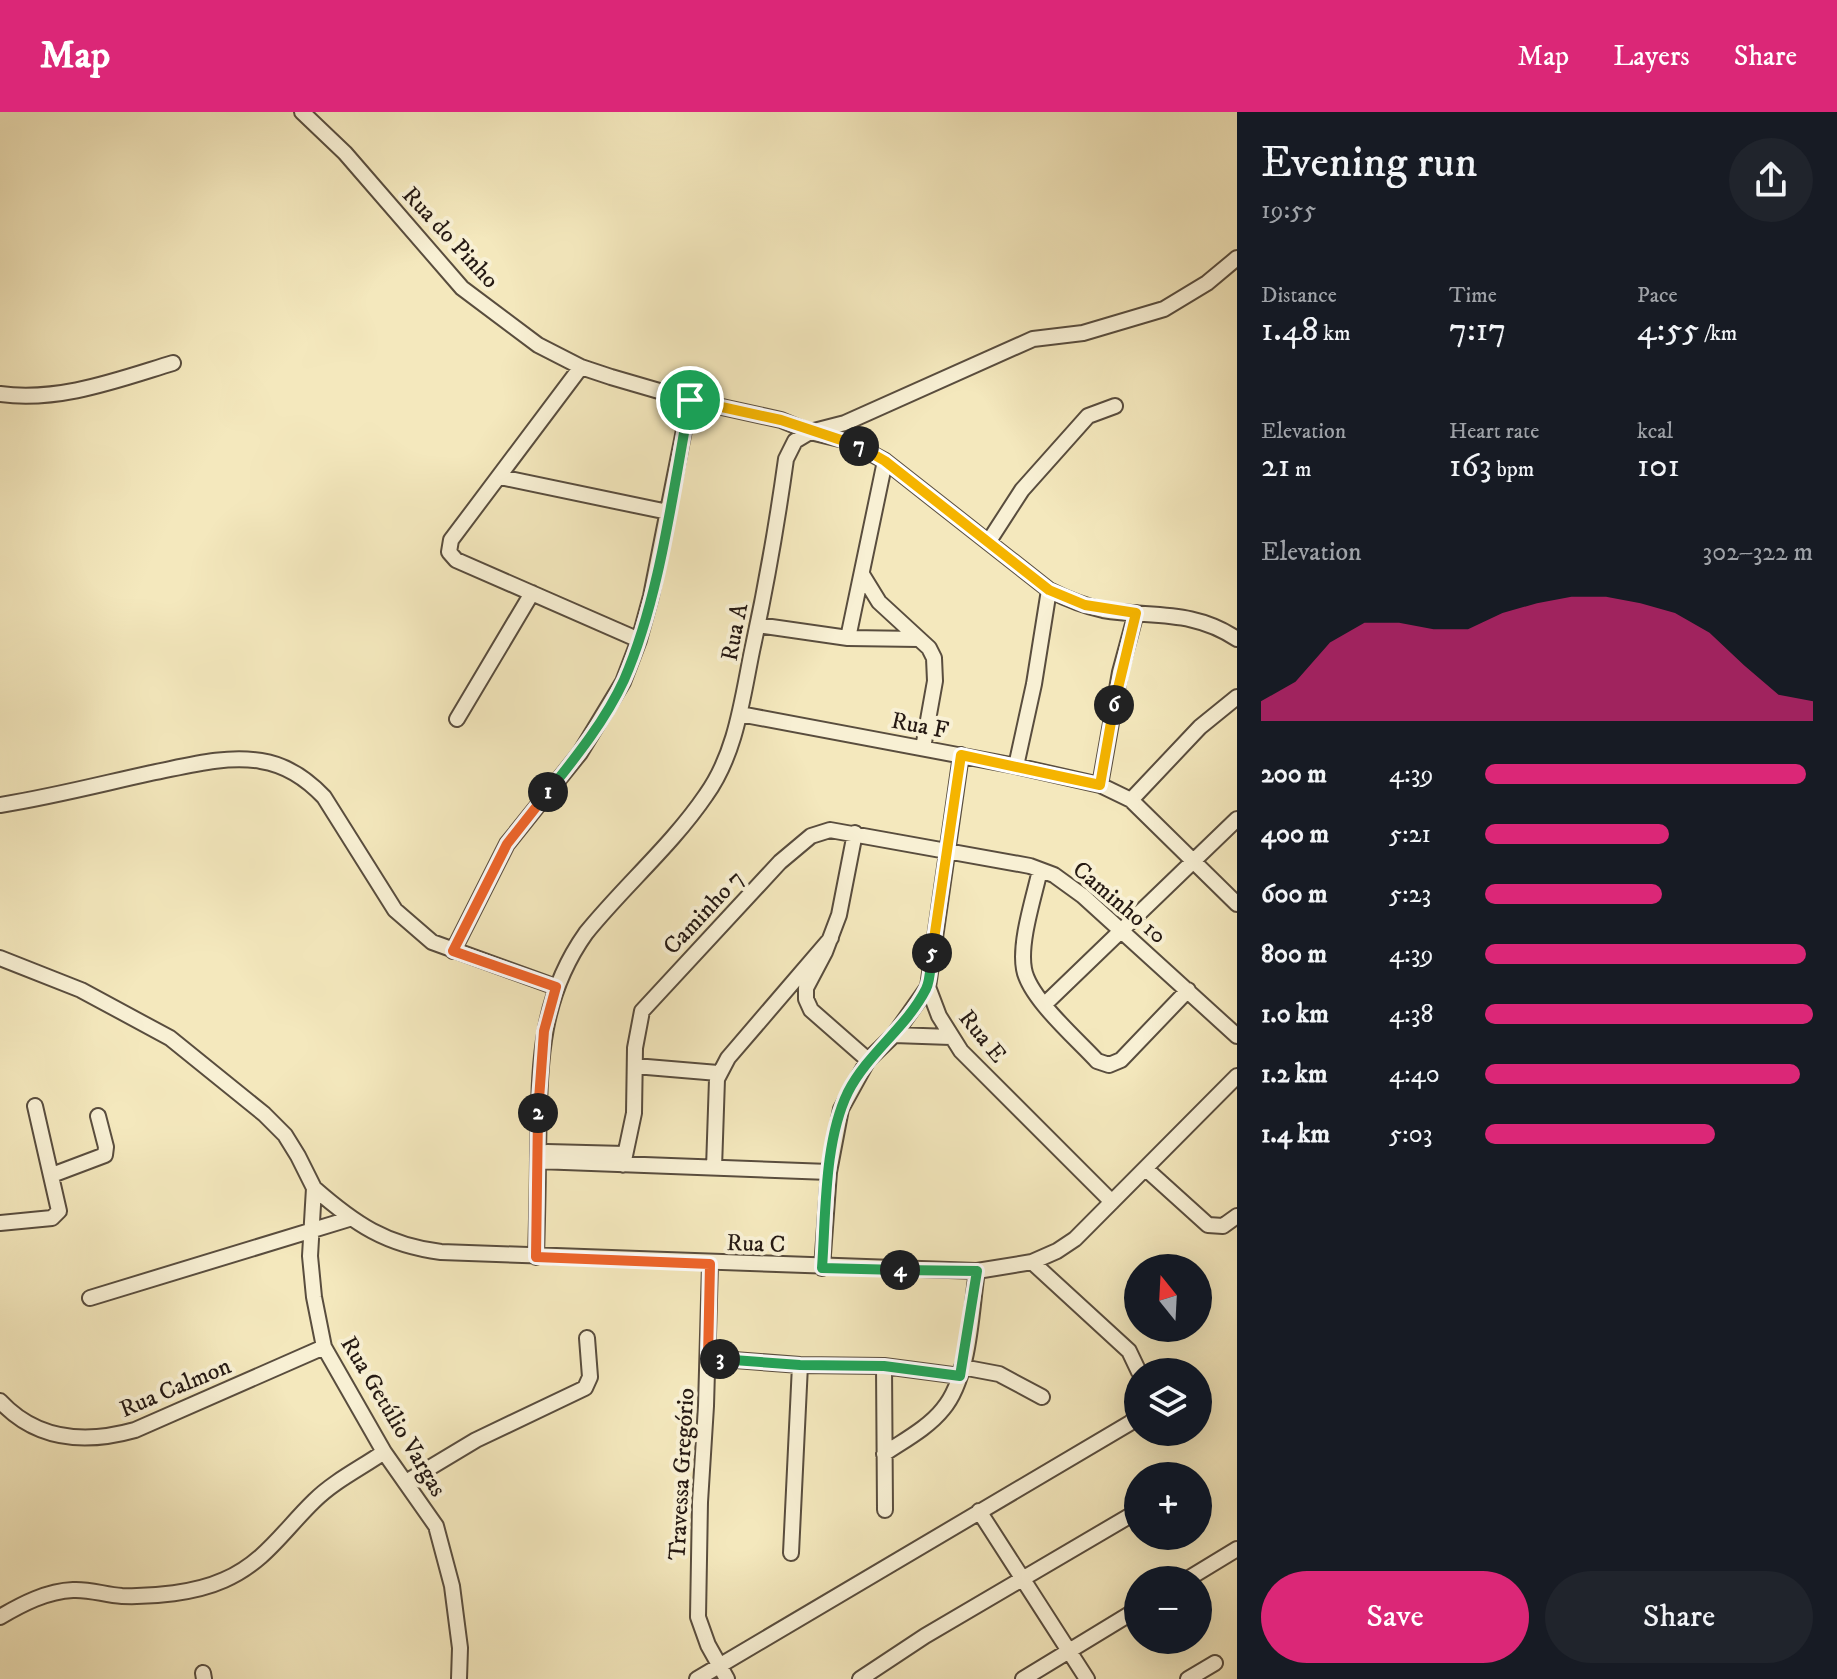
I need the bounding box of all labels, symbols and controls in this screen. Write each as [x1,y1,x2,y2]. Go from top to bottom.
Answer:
text: Map [40,32,110,80]
text: Map [1518,39,1569,74]
text: Layers [1613,39,1690,74]
text: Share [1734,39,1797,74]
text: Evening run [1261,136,1478,191]
button: share [1729,138,1813,222]
street label: Rua do Pinho [395,180,505,295]
text: 19:55 [1261,194,1316,227]
text: Distance [1261,282,1337,309]
text: Time [1449,282,1497,309]
text: Pace [1637,282,1678,309]
text: 1.48 [1261,309,1318,351]
text: 7:17 [1449,309,1506,351]
text: 4:55 [1637,309,1699,351]
text: km [1318,320,1351,347]
text: /km [1699,320,1737,347]
pin [656,366,724,434]
icon: arrive [668,378,712,422]
text: Elevation [1261,418,1346,445]
text: Heart rate [1449,418,1539,445]
text: kcal [1637,418,1673,445]
pin: 7 [839,426,879,466]
text: 7 [853,432,865,459]
text: 21 [1261,445,1290,487]
text: 163 [1449,445,1492,487]
text: 101 [1637,445,1680,487]
text: m [1290,456,1311,483]
text: bpm [1492,456,1534,483]
text: Elevation [1261,536,1362,569]
text: 302–322 m [1703,536,1813,569]
street label: Rua A [715,600,755,664]
pin: 6 [1094,685,1134,725]
text: 6 [1108,691,1120,718]
street label: Rua F [889,706,951,746]
text: 200 m [1261,758,1327,791]
text: 4:39 [1389,758,1433,791]
pin: 1 [528,772,568,812]
text: 1 [544,778,552,805]
text: 400 m [1261,818,1329,851]
text: 5:21 [1389,818,1431,851]
street label: Caminho 10 [1066,855,1173,951]
street label: Caminho 7 [657,864,750,961]
text: 600 m [1261,878,1328,911]
text: 5:23 [1389,878,1431,911]
pin: 5 [912,933,952,973]
text: 800 m [1261,938,1327,971]
text: 4:39 [1389,938,1433,971]
text: 5 [927,939,937,966]
text: 1.0 km [1261,998,1329,1031]
text: 4:38 [1389,998,1433,1031]
street label: Rua E [952,1004,1013,1069]
text: 1.2 km [1261,1058,1327,1091]
text: 4:40 [1389,1058,1440,1091]
pin: 2 [518,1093,558,1133]
text: 2 [533,1099,543,1126]
text: 1.4 km [1261,1118,1330,1151]
text: 5:03 [1389,1118,1432,1151]
street label: Rua C [726,1228,786,1260]
pin: 4 [880,1250,920,1290]
north arrow [1124,1254,1212,1342]
map controls [1124,1254,1212,1654]
text: 4 [894,1256,906,1283]
street label: Rua Getúlio Vargas [333,1331,453,1502]
pin: 3 [700,1339,740,1379]
text: 3 [716,1345,724,1372]
street label: Rua Calmon [115,1351,236,1425]
button: layers [1124,1358,1212,1446]
street label: Travessa Gregório [663,1387,701,1561]
button: + [1124,1462,1212,1550]
button: − [1124,1566,1212,1654]
button: Save [1261,1571,1529,1663]
button: Share [1545,1571,1813,1663]

